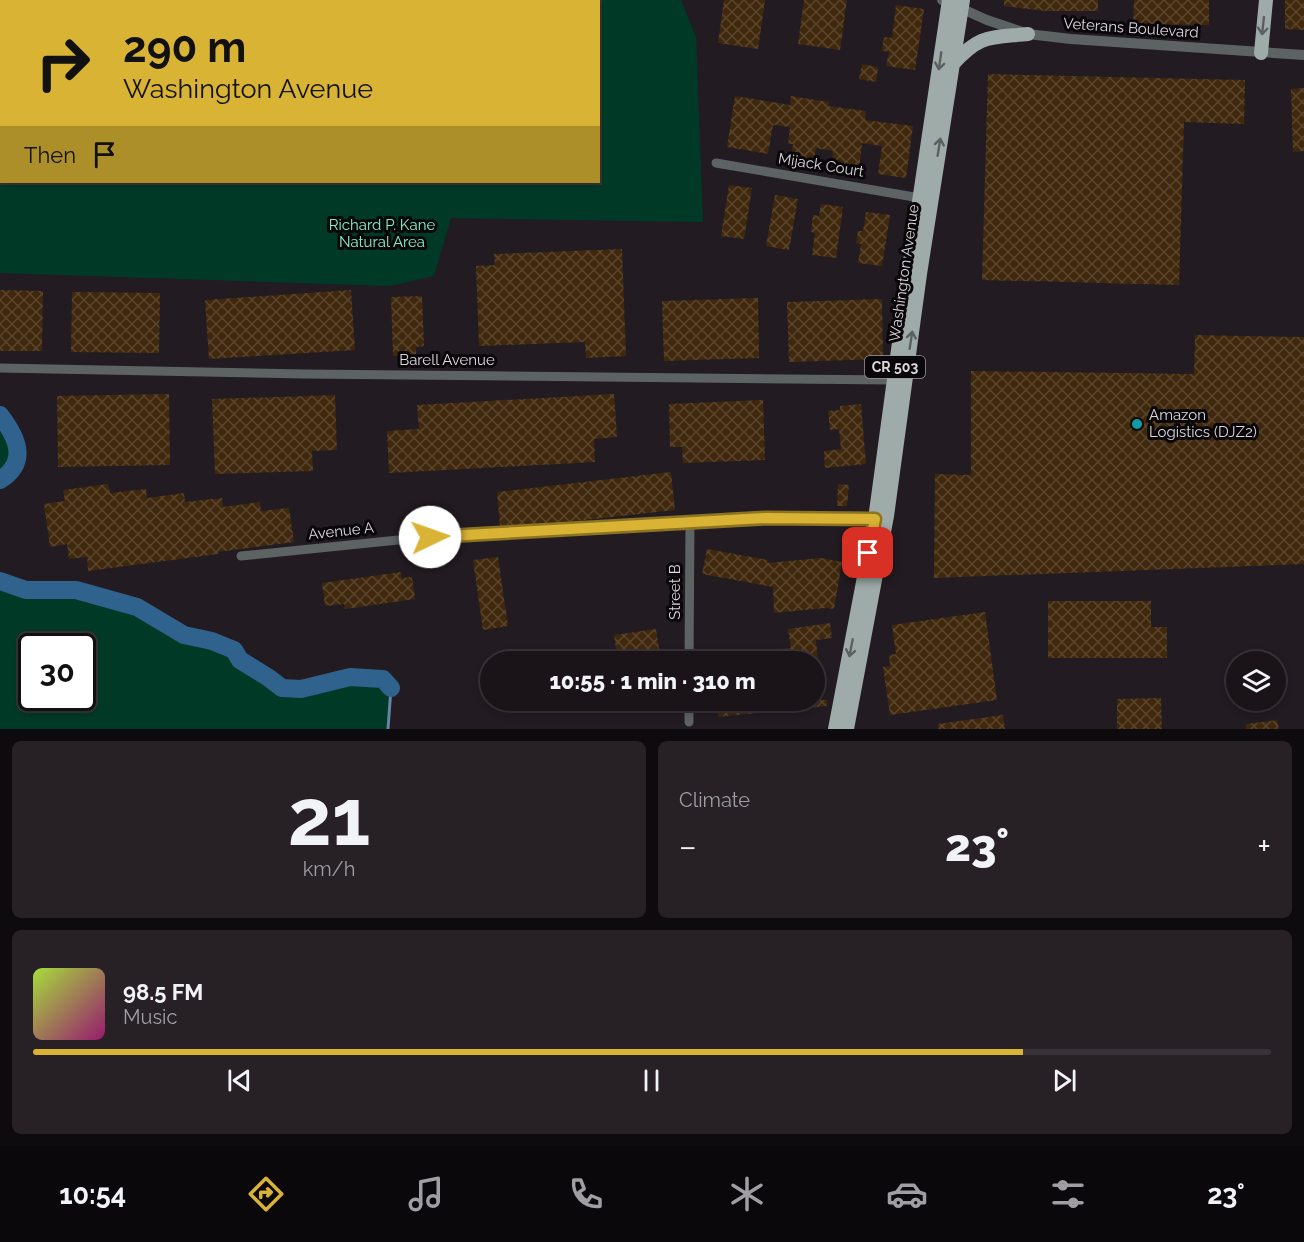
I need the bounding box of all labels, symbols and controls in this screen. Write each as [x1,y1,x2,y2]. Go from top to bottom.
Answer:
street label: Veterans Boulevard [1063,14,1199,42]
one-way arrow [1257,16,1268,36]
text: 290 m [123,23,246,72]
icon: right [24,24,102,102]
one-way arrow [935,51,946,71]
text: Washington Avenue [123,73,373,104]
icon: arrive [88,138,121,171]
one-way arrow [934,138,945,157]
text: Then [24,142,76,168]
street label: Mijack Court [777,149,865,181]
street label: Washington Avenue [885,203,923,343]
park label: Richard P. Kane Natural Area [329,216,435,251]
one-way arrow [905,330,916,350]
street label: Barell Avenue [399,351,495,369]
road number: CR 503 [865,356,925,378]
place label: Amazon Logistics (DJZ2) [1149,406,1257,441]
marker: Amazon Logistics (DJZ2) [1130,417,1144,431]
position arrow [398,505,462,569]
street label: Avenue A [307,519,375,543]
pin [842,527,893,578]
icon: arrive [851,536,884,569]
street label: Street B [666,564,684,620]
speed limit sign: 30 [18,633,96,711]
one-way arrow [845,638,856,658]
map controls [1226,651,1286,711]
button: layers [1226,651,1286,711]
text: 10:55 · 1 min · 310 m [549,668,756,694]
text: 21 [288,772,370,863]
text: Climate [679,788,750,812]
text: 23° [945,819,1009,872]
text: − [679,827,697,866]
text: + [1257,827,1271,866]
text: km/h [303,857,355,881]
text: 98.5 FM [123,979,203,1005]
text: Music [123,1005,177,1029]
icon: previous [223,1064,256,1097]
icon: pause [635,1064,668,1097]
icon: next [1048,1064,1081,1097]
icon: directions [245,1173,287,1215]
icon: music [405,1173,447,1215]
icon: phone [565,1173,607,1215]
icon: climate [726,1173,768,1215]
icon: car [886,1173,928,1215]
icon: filters [1047,1173,1089,1215]
text: 10:54 [59,1179,126,1210]
text: 23° [1207,1179,1245,1210]

